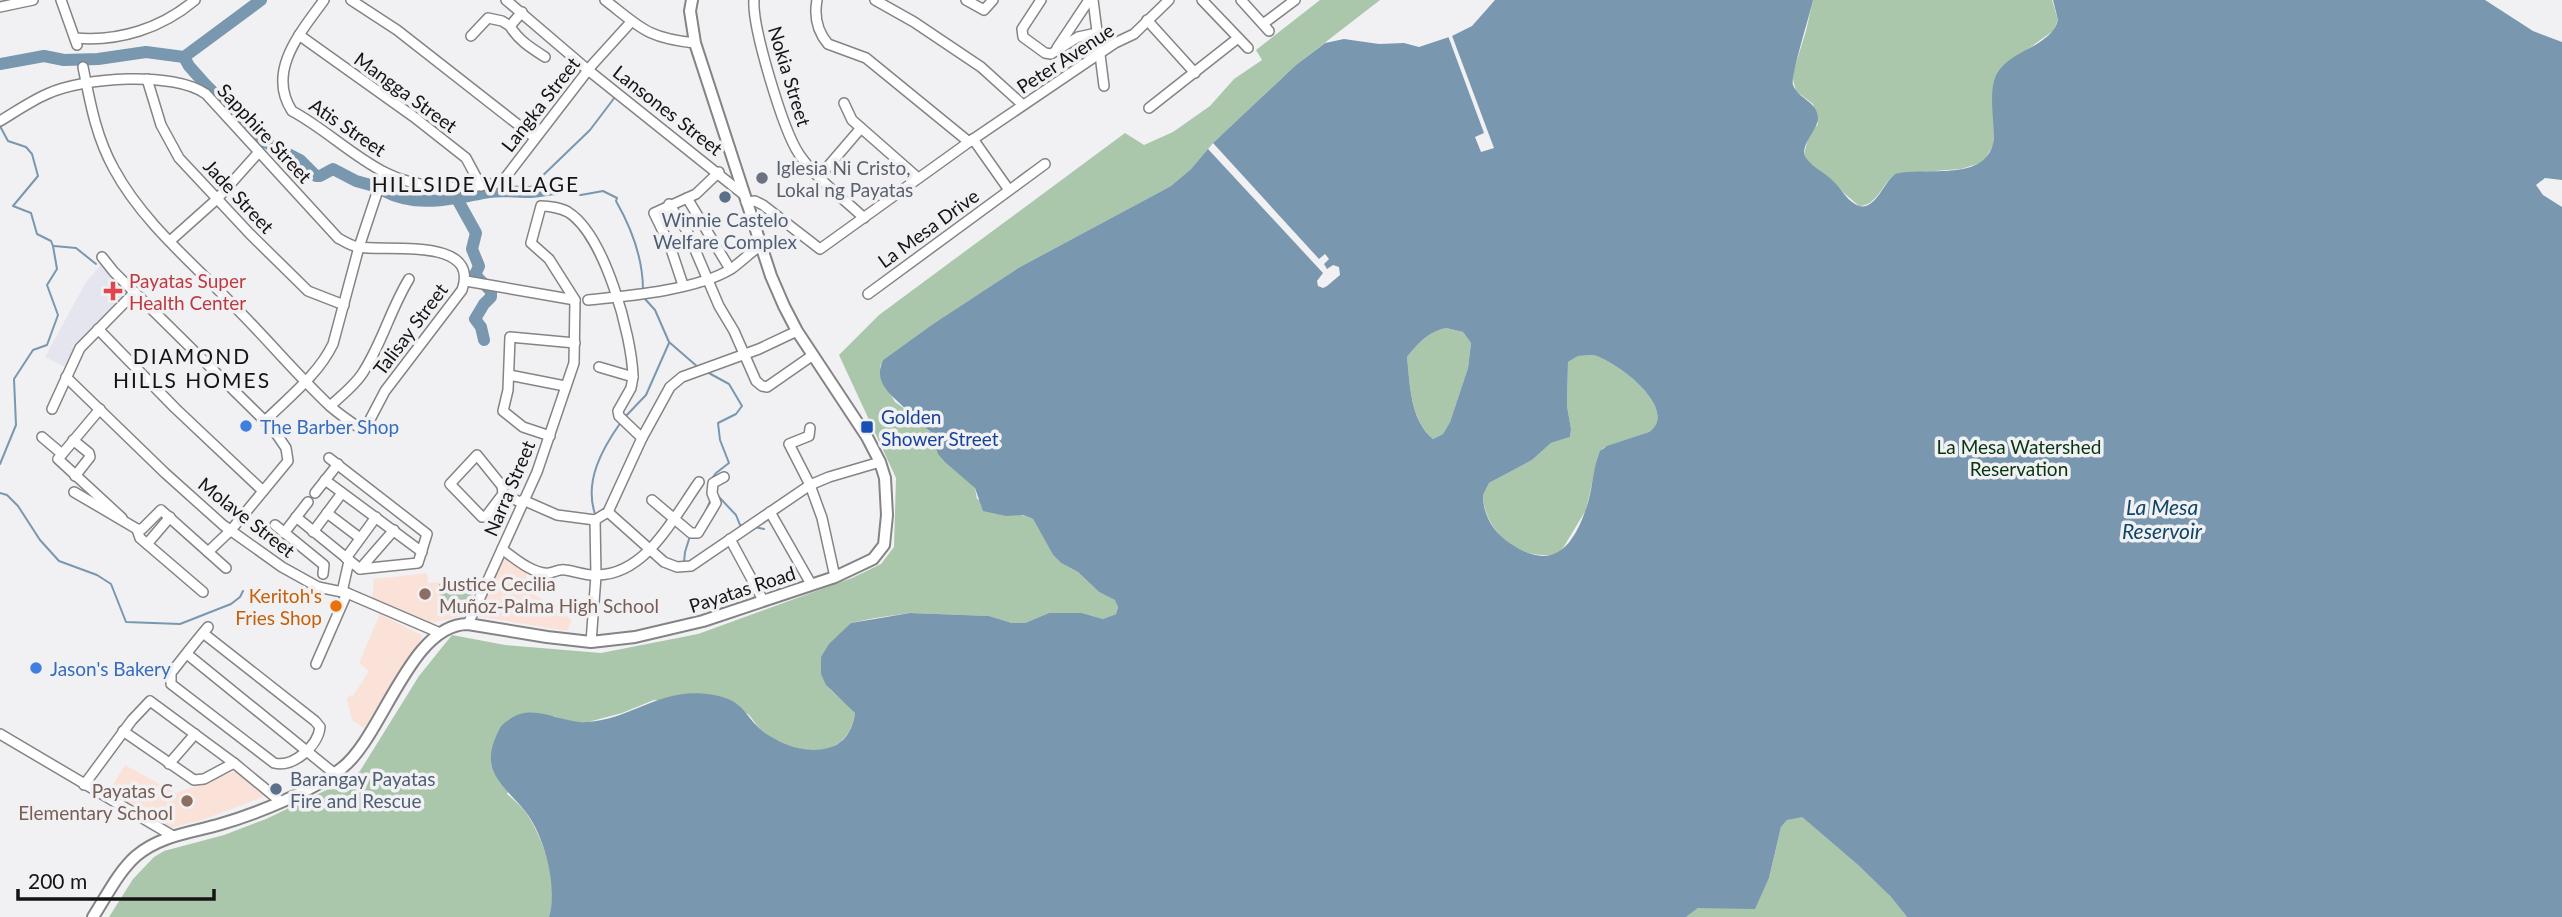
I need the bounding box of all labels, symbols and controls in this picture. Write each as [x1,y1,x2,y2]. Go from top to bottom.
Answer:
street label: Peter Avenue [1012,18,1118,98]
street label: Nokia Street [764,23,816,129]
street label: Mangga Street [350,47,462,137]
street label: Langka Street [496,52,584,156]
street label: Lansones Street [609,60,727,160]
street label: Sapphire Street [213,79,317,188]
street label: Atis Street [305,93,391,161]
street label: Jade Street [199,154,279,238]
place label: Iglesia Ni Cristo, Lokal ng Payatas [776,156,913,201]
marker: Iglesia Ni Cristo, Lokal ng Payatas [754,170,770,186]
district label: HILLSIDE VILLAGE [372,171,580,196]
street label: La Mesa Drive [873,184,983,272]
marker: Winnie Castelo Welfare Complex [717,189,733,205]
place label: Winnie Castelo Welfare Complex [653,208,798,253]
place label: Payatas Super Health Center [129,269,246,314]
street label: Talisay Street [368,278,452,380]
marker: Payatas Super Health Center [103,281,123,301]
district label: DIAMOND HILLS HOMES [113,343,271,392]
place label: Golden Shower Street [881,405,999,450]
place label: The Barber Shop [260,415,399,438]
marker: The Barber Shop [238,418,254,434]
marker: Golden Shower Street [859,419,875,435]
park label: La Mesa Watershed Reservation [1937,435,2101,480]
street label: Narra Street [479,437,540,539]
street label: Molave Street [194,472,300,562]
water label: La Mesa Reservoir [2122,494,2203,543]
street label: Payatas Road [686,561,798,617]
place label: Justice Cecilia Muñoz-Palma High School [439,572,659,617]
place label: Keritoh's Fries Shop [235,584,322,629]
marker: Justice Cecilia Muñoz-Palma High School [417,586,433,602]
marker: Keritoh's Fries Shop [328,598,344,614]
place label: Jason's Bakery [50,657,171,680]
marker: Jason's Bakery [28,660,44,676]
place label: Barangay Payatas Fire and Rescue [290,767,435,812]
place label: Payatas C Elementary School [18,779,173,824]
marker: Barangay Payatas Fire and Rescue [268,781,284,797]
marker: Payatas C Elementary School [179,793,195,809]
scale bar [18,858,214,902]
text: 200 m [28,868,87,893]

